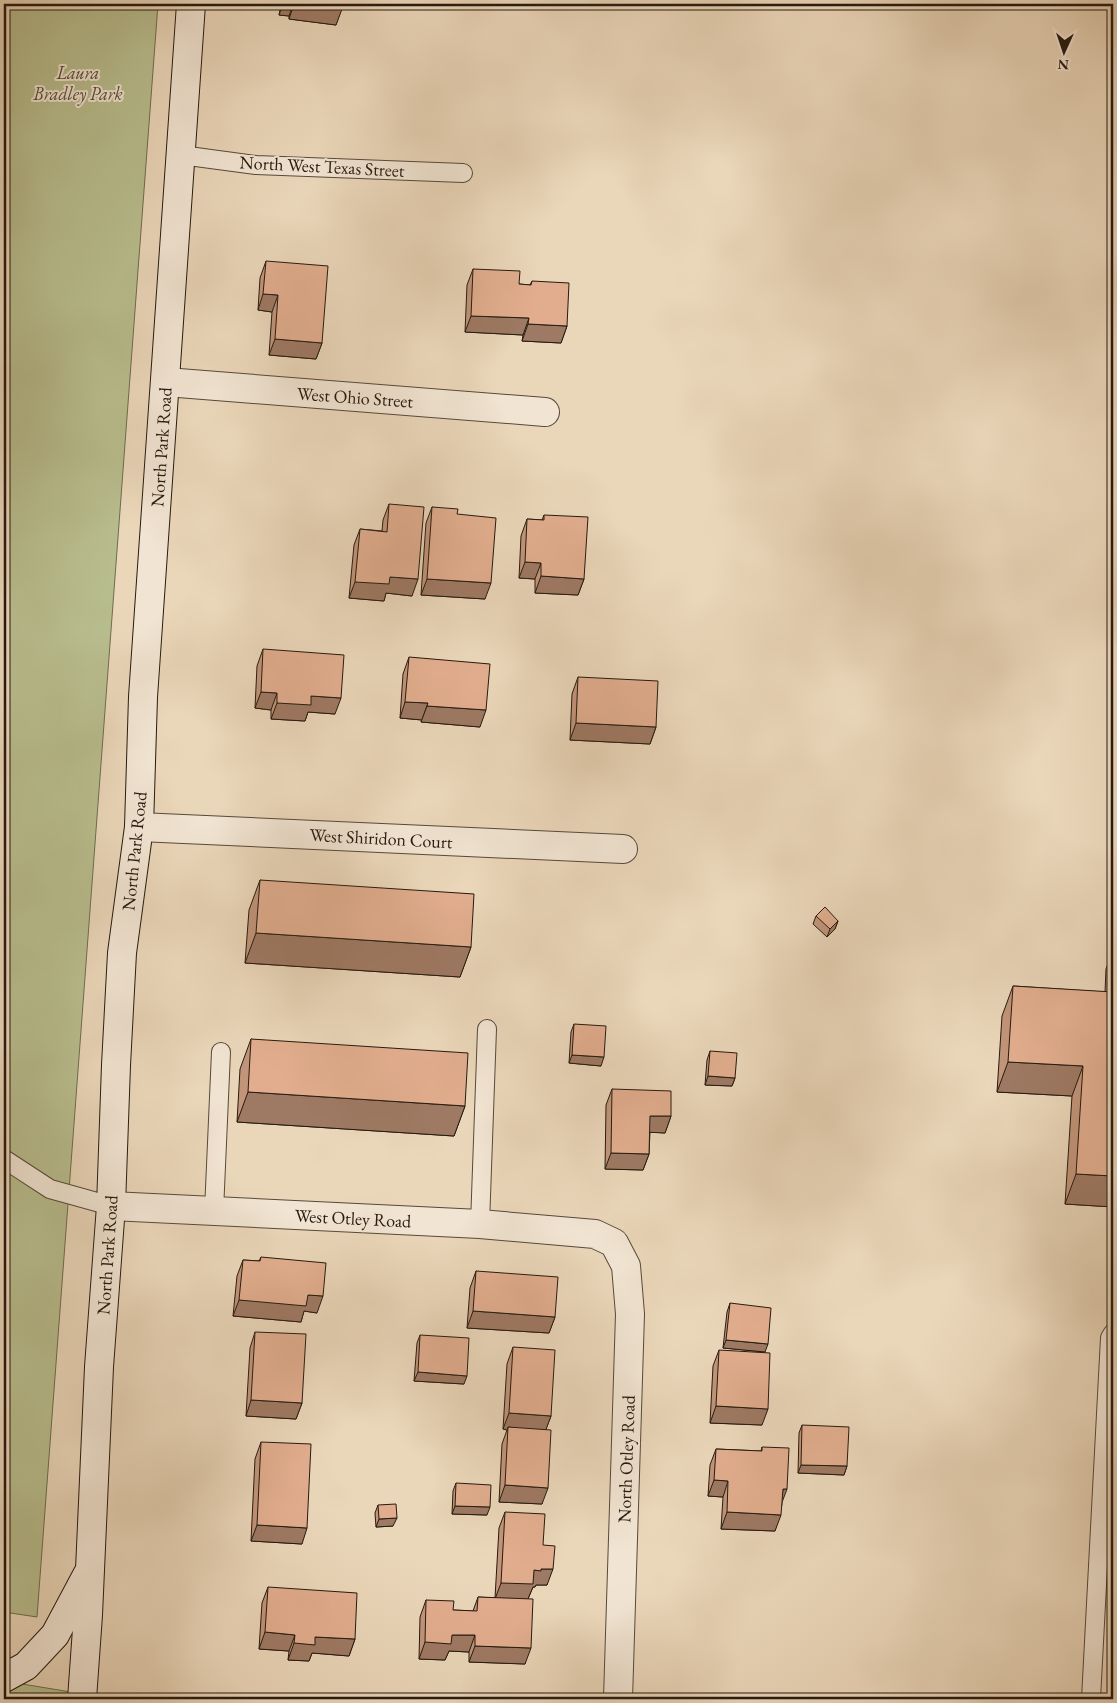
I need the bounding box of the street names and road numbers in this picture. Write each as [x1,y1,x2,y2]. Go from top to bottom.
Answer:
street label: North West Texas Street [239,150,405,182]
street label: West Ohio Street [296,381,414,413]
street label: North Park Road [145,386,177,507]
street label: North Park Road [116,789,152,912]
street label: West Shiridon Court [309,823,453,853]
street label: North Park Road [91,1194,123,1315]
street label: West Otley Road [294,1203,413,1233]
street label: North Otley Road [612,1394,640,1523]

